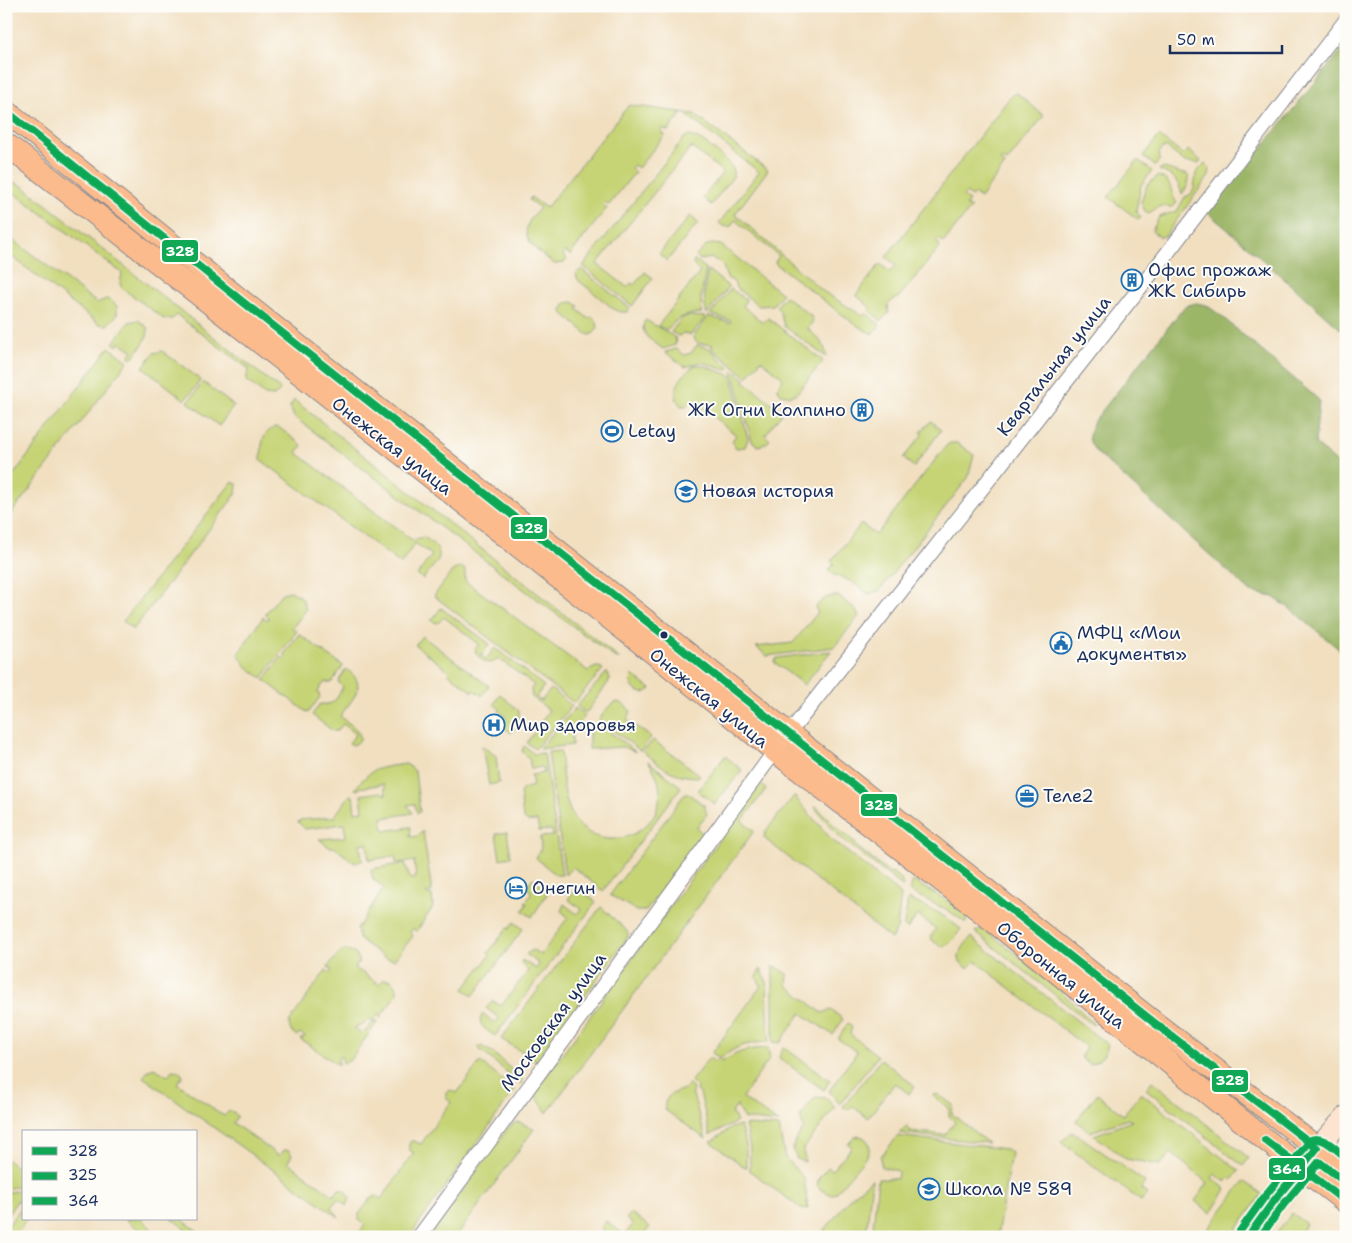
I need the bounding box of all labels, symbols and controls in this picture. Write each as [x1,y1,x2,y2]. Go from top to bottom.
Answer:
scale bar [1170,22,1282,54]
text: 50 m [1177,30,1215,50]
line badge: 328 [161,239,199,263]
text: 328 [166,242,195,260]
place label: Офис прожаж ЖК Сибирь [1148,258,1272,303]
building icon: Офис прожаж ЖК Сибирь [1120,268,1144,292]
street label: Квартальная улица [992,291,1116,441]
street label: Онежская улица [327,391,457,501]
place label: ЖК Огни Колпино [688,398,846,422]
building icon: ЖК Огни Колпино [850,398,874,422]
sports icon: Letay [600,419,624,443]
place label: Letay [628,419,676,443]
school or university icon: Новая история [674,479,698,503]
place label: Новая история [702,479,834,503]
line badge: 328 [510,516,548,540]
text: 328 [515,519,544,537]
place label: МФЦ «Мои документы» [1077,621,1187,666]
unlabelled marker [659,630,669,640]
public building icon: МФЦ «Мои документы» [1049,631,1073,655]
street label: Онежская улица [645,643,773,753]
hospital icon: Мир здоровья [482,713,506,737]
place label: Мир здоровья [510,713,636,737]
office icon: Теле2 [1015,784,1039,808]
place label: Теле2 [1043,784,1094,808]
line badge: 328 [860,793,898,817]
text: 328 [865,796,894,814]
hotel icon: Онегин [504,876,528,900]
place label: Онегин [532,876,596,900]
street label: Оборонная улица [992,916,1130,1034]
street label: Московская улица [494,948,612,1096]
line badge: 328 [1211,1069,1249,1093]
text: 328 [1216,1071,1245,1089]
legend [22,1130,198,1220]
text: 328 [68,1141,98,1161]
line badge: 364 [1268,1157,1306,1181]
text: 364 [1272,1160,1302,1178]
text: 325 [68,1165,97,1185]
school or university icon: Школа № 589 [917,1177,941,1201]
place label: Школа № 589 [945,1177,1072,1201]
text: 364 [68,1191,99,1211]

